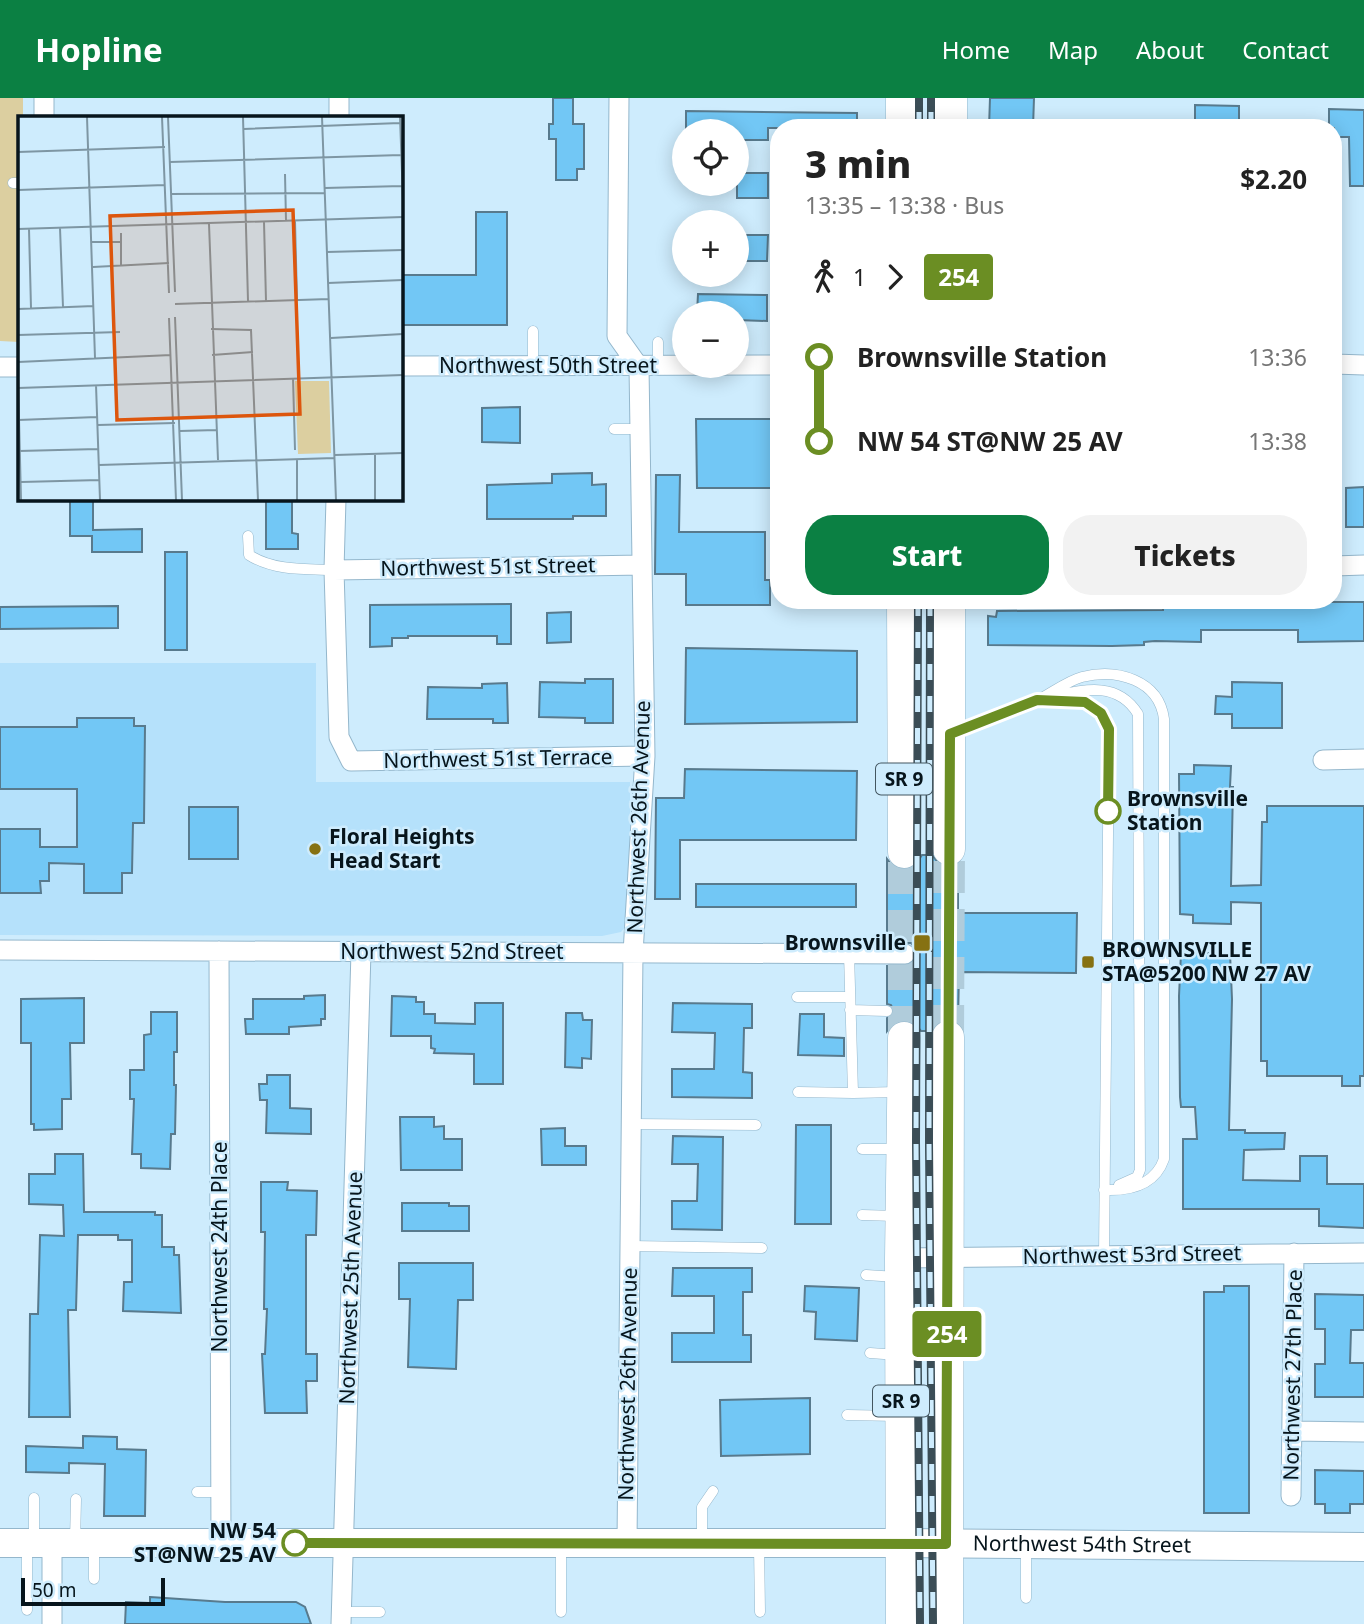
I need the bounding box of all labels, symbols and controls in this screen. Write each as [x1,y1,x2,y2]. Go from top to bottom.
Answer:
text: Hopline [35,27,163,72]
text: Home [942,33,1010,66]
text: Map [1048,33,1098,66]
text: About [1136,33,1204,66]
text: Contact [1242,33,1329,66]
inset map [18,116,402,500]
map controls [672,119,749,378]
button: locate [672,119,749,196]
text: 3 min [805,137,911,189]
text: $2.20 [1240,161,1307,197]
text: 13:35 – 13:38 · Bus [805,189,1004,221]
button: + [672,210,749,287]
icon: walk [805,258,843,296]
icon: forward [876,258,914,296]
text: 254 [938,260,979,293]
text: 1 [853,261,866,293]
button: − [672,301,749,378]
text: Brownsville Station [857,339,1107,375]
text: 13:36 [1248,341,1307,373]
street label: Northwest 50th Street [439,351,657,379]
text: NW 54 ST@NW 25 AV [857,423,1123,459]
text: 13:38 [1248,425,1307,457]
button: Start [805,515,1049,595]
button: Tickets [1063,515,1307,595]
street label: Northwest 51st Street [380,550,596,582]
street label: Northwest 26th Avenue [620,700,656,934]
street label: Northwest 51st Terrace [383,742,613,774]
road number: SR 9 [876,764,932,794]
place label: Brownsville Station [1127,784,1248,836]
marker: Brownsville Station [1095,798,1121,824]
place label: Floral Heights Head Start [329,822,475,874]
marker: Floral Heights Head Start [307,841,323,857]
place label: Brownsville [785,928,906,956]
marker: Brownsville [912,933,932,953]
place label: BROWNSVILLE STA@5200 NW 27 AV [1102,935,1311,987]
street label: Northwest 52nd Street [340,937,564,965]
marker: BROWNSVILLE STA@5200 NW 27 AV [1080,954,1096,970]
street label: Northwest 24th Place [205,1141,233,1353]
street label: Northwest 25th Avenue [332,1171,368,1405]
street label: Northwest 53rd Street [1022,1238,1242,1270]
street label: Northwest 26th Avenue [611,1267,643,1501]
street label: Northwest 27th Place [1276,1269,1308,1481]
line badge: 254 [907,1311,987,1357]
text: 254 [926,1317,968,1350]
road number: SR 9 [873,1386,929,1416]
place label: NW 54 ST@NW 25 AV [134,1516,276,1568]
street label: Northwest 54th Street [973,1529,1192,1559]
marker: NW 54 ST@NW 25 AV [282,1530,308,1556]
scale bar [21,1575,164,1607]
text: 50 m [32,1577,76,1603]

